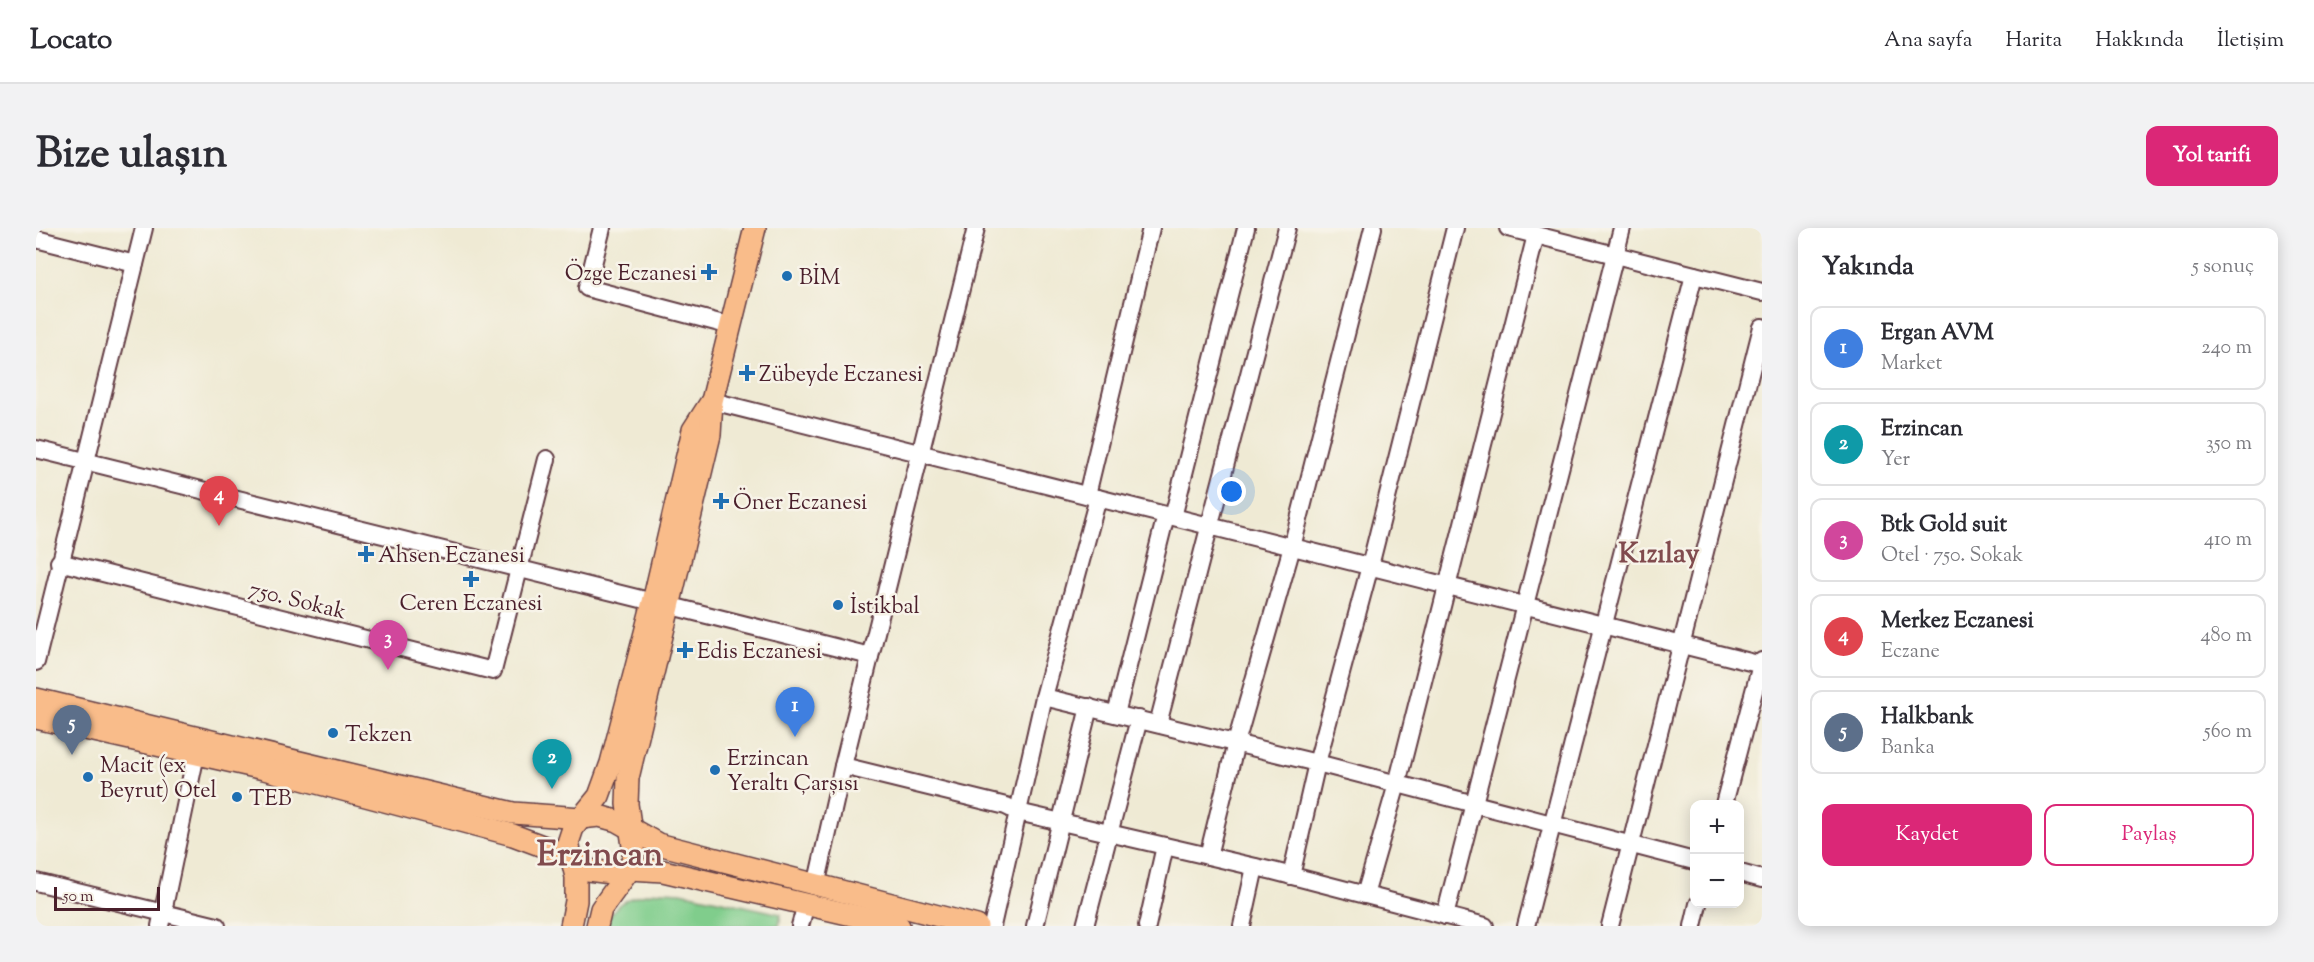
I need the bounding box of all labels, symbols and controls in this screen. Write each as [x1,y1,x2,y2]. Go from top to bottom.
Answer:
text: Locato [30,21,112,61]
text: Ana sayfa [1884,26,1973,56]
text: Harita [2006,26,2062,56]
text: Hakkında [2095,26,2184,56]
text: İletişim [2217,26,2284,56]
text: Bize ulaşın [36,126,227,186]
button: Yol tarifi [2146,126,2278,186]
text: Yakında [1822,249,1914,286]
text: 5 sonuç [2192,253,2254,282]
place label: Özge Eczanesi [565,258,697,291]
place label: BİM [799,263,840,295]
marker: Özge Eczanesi [702,265,716,279]
marker: BİM [780,269,794,283]
text: Ergan AVM [1881,318,1994,350]
text: 1 [1840,334,1847,363]
text: 240 m [2201,334,2252,363]
text: Market [1881,350,1942,379]
place label: Zübeyde Eczanesi [759,360,923,392]
marker: Zübeyde Eczanesi [740,366,754,380]
text: Erzincan [1881,414,1963,446]
text: 2 [1839,430,1848,459]
text: 350 m [2206,430,2252,459]
text: Yer [1881,446,1910,475]
pin: 4 [200,476,238,526]
your location [1217,477,1246,506]
place label: Öner Eczanesi [733,487,867,520]
marker: Öner Eczanesi [714,494,728,508]
text: Btk Gold suit [1881,510,2007,542]
text: 3 [1839,526,1848,555]
text: 410 m [2204,526,2252,555]
district label: Kızılay [1618,535,1700,575]
place label: Ahsen Eczanesi [378,541,525,573]
text: Otel · 750. Sokak [1881,542,2023,571]
marker: Ahsen Eczanesi [359,547,373,561]
marker: Ceren Eczanesi [464,572,478,586]
street label: 750. Sokak [245,574,349,629]
place label: Ceren Eczanesi [399,589,543,621]
place label: İstikbal [850,592,920,624]
marker: İstikbal [831,598,845,612]
text: Merkez Eczanesi [1881,606,2034,638]
pin: 3 [368,620,408,670]
text: 4 [1838,622,1849,651]
text: 480 m [2201,622,2252,651]
place label: Edis Eczanesi [697,637,822,669]
text: Eczane [1881,638,1940,667]
marker: Edis Eczanesi [678,643,692,657]
pin: 1 [776,688,814,737]
text: Halkbank [1881,702,1974,734]
pin: 5 [52,706,92,755]
text: 5 [1840,718,1847,747]
text: 560 m [2204,718,2252,747]
place label: Tekzen [345,720,412,752]
marker: Tekzen [326,726,340,740]
text: Banka [1881,734,1935,763]
pin: 2 [532,740,572,789]
place label: Erzincan Yeraltı Çarşısı [727,744,859,801]
place label: Macit (ex Beyrut) Otel [100,751,217,808]
marker: Erzincan Yeraltı Çarşısı [708,763,722,777]
marker: Macit (ex Beyrut) Otel [81,770,95,784]
place label: TEB [249,784,292,816]
marker: TEB [230,790,244,804]
map controls [1690,800,1744,908]
button: + [1690,800,1744,854]
button: Kaydet [1822,804,2032,866]
button: Paylaş [2044,804,2254,866]
district label: Erzincan [537,832,663,881]
button: − [1690,854,1744,908]
scale bar [54,884,160,912]
text: 50 m [63,886,94,909]

